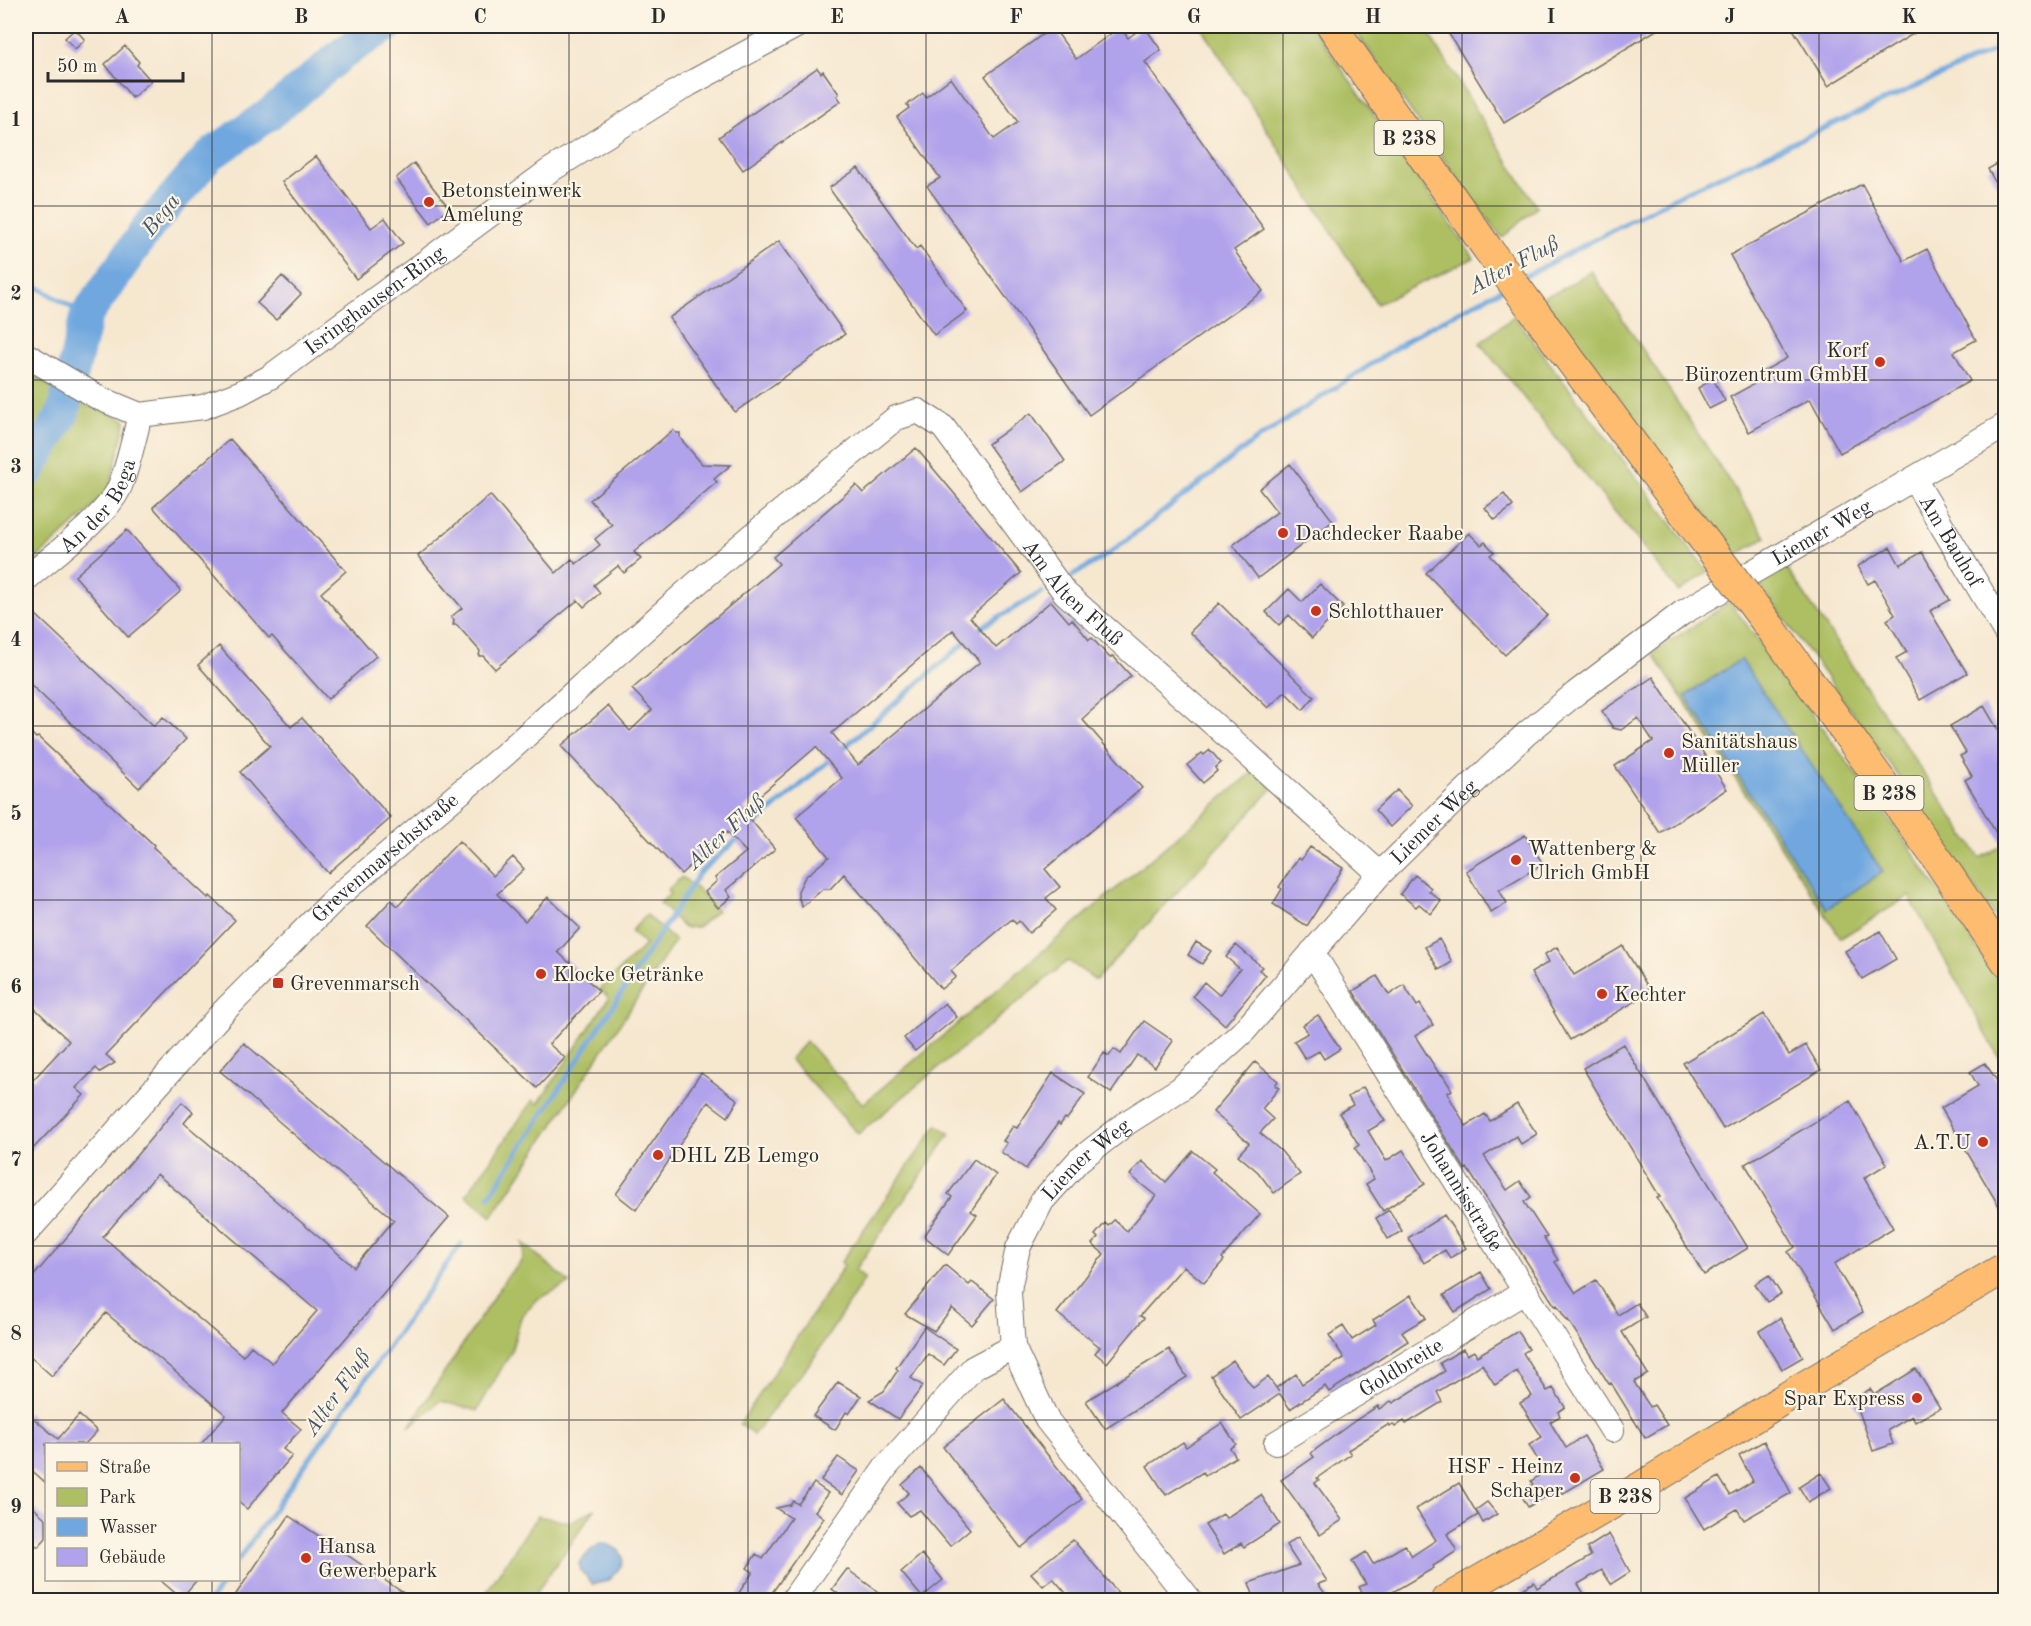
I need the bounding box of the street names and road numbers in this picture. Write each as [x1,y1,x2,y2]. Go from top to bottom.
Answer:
road number: B 238 [1374,121,1444,155]
street label: Isringhausen-Ring [301,242,450,360]
street label: An der Bega [56,457,140,558]
street label: Am Bauhof [1914,492,1986,592]
street label: Liemer Weg [1768,496,1876,571]
street label: Am Alten Fluß [1018,537,1126,650]
street label: Liemer Weg [1387,776,1482,869]
road number: B 238 [1854,776,1924,810]
street label: Grevenmarschstraße [309,790,463,928]
street label: Liemer Weg [1039,1115,1135,1205]
street label: Johannisstraße [1415,1128,1506,1255]
street label: Goldbreite [1356,1335,1447,1402]
road number: B 238 [1590,1479,1660,1513]

